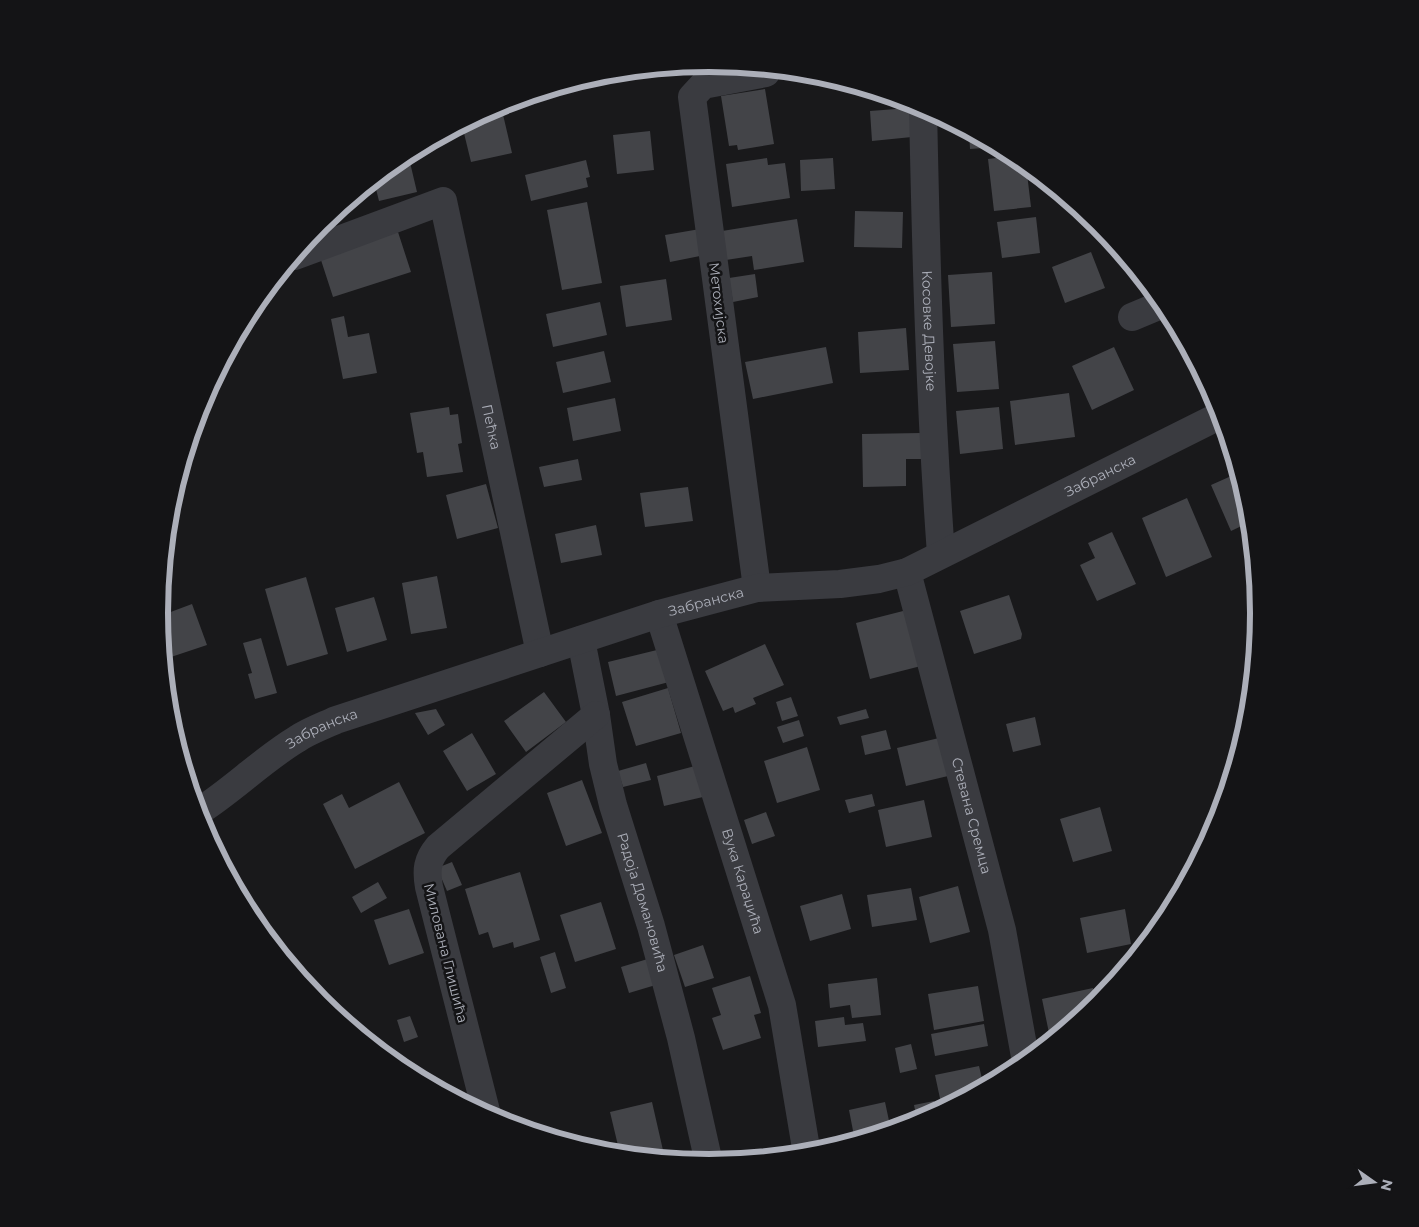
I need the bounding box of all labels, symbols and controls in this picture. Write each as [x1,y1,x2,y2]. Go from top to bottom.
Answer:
street label: Метохијска [705,261,733,345]
street label: Косовке Девојке [918,270,940,392]
street label: Пећка [478,403,505,451]
street label: Забранска [1061,450,1139,501]
street label: Забранска [666,583,746,620]
street label: Забранска [282,705,360,753]
street label: Стевана Сремца [948,755,996,876]
street label: Вука Караџића [718,826,768,936]
street label: Радоја Домановића [613,830,672,974]
street label: Милована Глишића [420,881,472,1025]
north arrow [1349,1157,1399,1207]
text: N [1377,1177,1397,1193]

